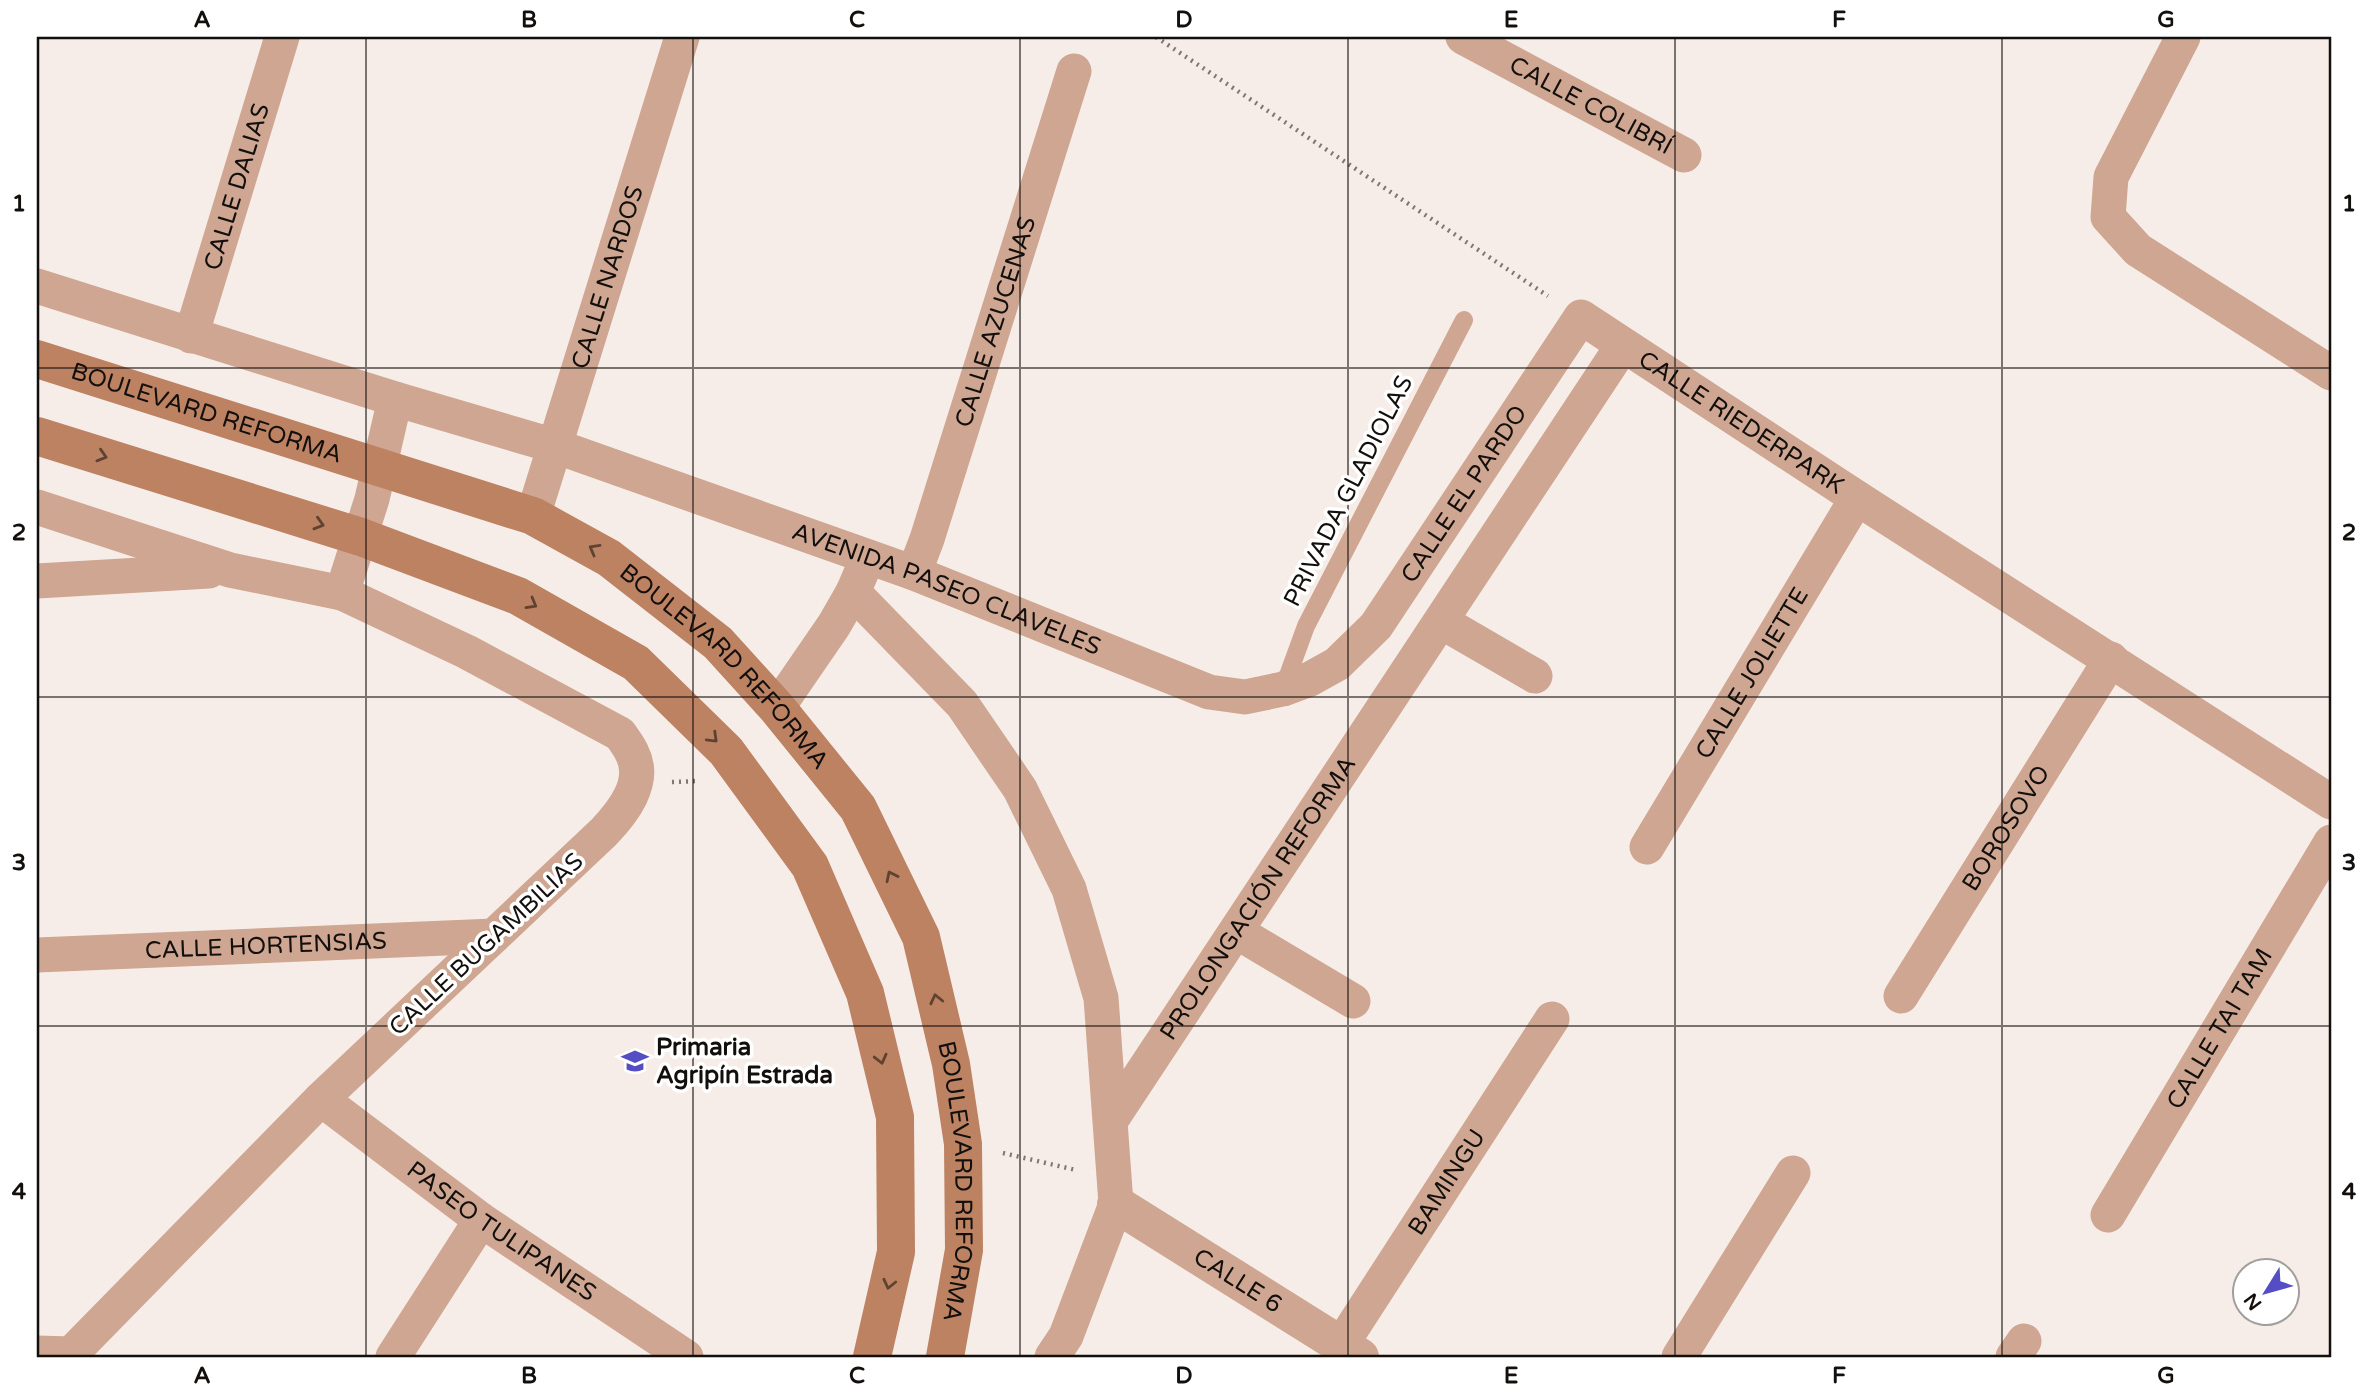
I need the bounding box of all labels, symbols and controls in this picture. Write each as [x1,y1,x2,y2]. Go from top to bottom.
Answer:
text: A [193,6,211,34]
text: B [521,6,537,34]
text: C [849,6,865,34]
text: D [1175,6,1193,34]
text: E [1504,6,1518,34]
text: F [1832,6,1846,34]
text: G [2157,6,2175,34]
street label: CALLE COLIBRÍ [1504,50,1678,161]
street label: CALLE DALIAS [198,100,276,274]
street label: CALLE NARDOS [566,182,650,373]
text: 1 [12,190,26,218]
text: 1 [2342,190,2356,218]
street label: CALLE AZUCENAS [949,213,1042,431]
street label: CALLE RIEDERPARK [1633,345,1849,500]
street label: BOULEVARD REFORMA [67,357,346,470]
street label: PRIVADA GLADIOLAS [1278,371,1419,611]
street label: CALLE EL PARDO [1395,400,1533,588]
one-way arrow [95,448,108,462]
one-way arrow [313,515,325,530]
street label: AVENIDA PASEO CLAVELES [788,517,1105,662]
text: 2 [12,519,26,547]
text: 2 [2342,519,2356,547]
one-way arrow [588,544,601,558]
street label: BOULEVARD REFORMA [614,558,835,775]
street label: CALLE JOLIETTE [1689,582,1815,764]
one-way arrow [524,596,537,609]
one-way arrow [705,730,718,743]
street label: PROLONGACIÓN REFORMA [1154,751,1362,1046]
street label: BOROSOVO [1956,760,2056,896]
street label: CALLE BUGAMBILIAS [383,847,589,1042]
text: 3 [12,849,26,877]
text: 3 [2342,849,2356,877]
one-way arrow [885,871,899,883]
street label: CALLE HORTENSIAS [144,926,387,966]
street label: CALLE TAI TAM [2161,943,2279,1115]
one-way arrow [929,993,944,1005]
place label: Primaria Agripín Estrada [656,1033,833,1090]
street label: BOULEVARD REFORMA [931,1038,979,1324]
school or university icon: Primaria Agripín Estrada [620,1046,650,1076]
one-way arrow [873,1053,887,1065]
street label: BAMINGU [1402,1124,1492,1241]
street label: PASEO TULIPANES [401,1155,602,1308]
text: 4 [12,1178,27,1206]
text: 4 [2342,1178,2357,1206]
street label: CALLE 6 [1188,1242,1287,1319]
north arrow [2232,1258,2302,1328]
one-way arrow [883,1278,897,1290]
text: N [2240,1289,2267,1314]
text: A [193,1362,211,1390]
text: B [521,1362,537,1390]
text: C [849,1362,865,1390]
text: D [1175,1362,1193,1390]
text: E [1504,1362,1518,1390]
text: F [1832,1362,1846,1390]
text: G [2157,1362,2175,1390]

